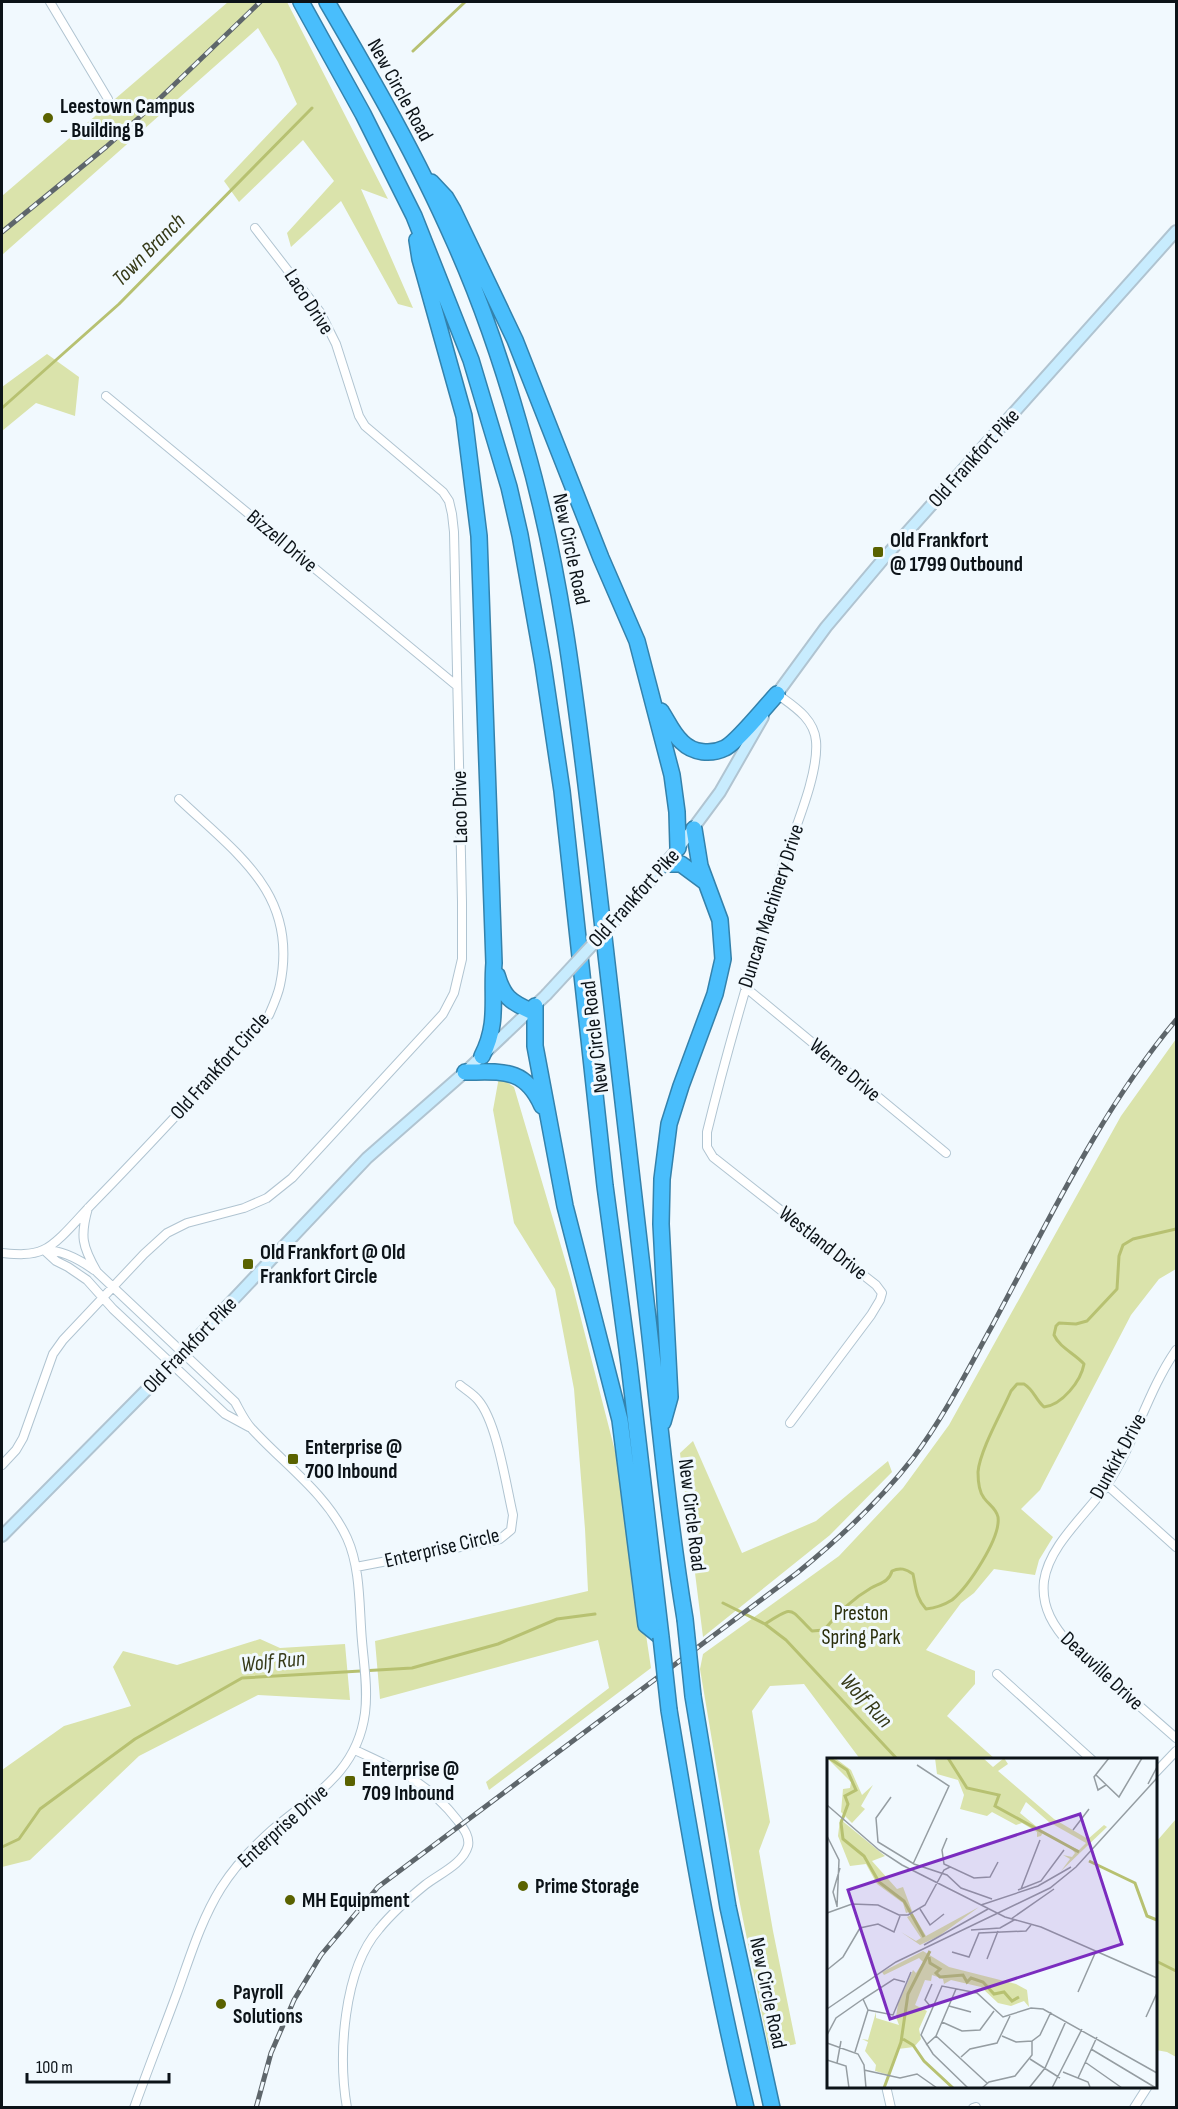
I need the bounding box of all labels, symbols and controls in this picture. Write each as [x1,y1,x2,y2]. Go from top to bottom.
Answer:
street label: New Circle Road [362,34,438,146]
place label: Leestown Campus - Building B [60,94,195,143]
marker: Leestown Campus - Building B [41,111,55,125]
water label: Town Branch [107,208,191,292]
street label: Laco Drive [279,265,339,339]
street label: Old Frankfort Pike [923,403,1025,513]
street label: New Circle Road [547,491,595,607]
street label: Bizzell Drive [242,504,322,578]
place label: Old Frankfort @ 1799 Outbound [890,528,1023,577]
marker: Old Frankfort @ 1799 Outbound [871,545,885,559]
street label: Laco Drive [447,770,473,844]
street label: Duncan Machinery Drive [733,821,809,991]
street label: Old Frankfort Pike [583,843,685,953]
street label: New Circle Road [576,979,614,1095]
street label: Old Frankfort Circle [165,1007,275,1125]
street label: Werne Drive [804,1033,886,1107]
street label: Westland Drive [774,1201,872,1285]
place label: Old Frankfort @ Old Frankfort Circle [260,1240,405,1289]
marker: Old Frankfort @ Old Frankfort Circle [241,1257,255,1271]
street label: Old Frankfort Pike [138,1292,242,1398]
street label: Dunkirk Drive [1084,1409,1152,1503]
place label: Enterprise @ 700 Inbound [305,1435,402,1484]
marker: Enterprise @ 700 Inbound [286,1452,300,1466]
street label: New Circle Road [673,1457,711,1573]
street label: Enterprise Circle [382,1523,502,1573]
park label: Preston Spring Park [821,1601,901,1650]
street label: Deauville Drive [1055,1626,1149,1716]
water label: Wolf Run [240,1645,306,1679]
water label: Wolf Run [834,1668,898,1734]
place label: Enterprise @ 709 Inbound [362,1757,459,1806]
inset map [827,1758,1157,2088]
marker: Enterprise @ 709 Inbound [343,1774,357,1788]
street label: Enterprise Drive [233,1779,333,1873]
place label: Prime Storage [535,1874,639,1899]
marker: Prime Storage [516,1879,530,1893]
place label: MH Equipment [302,1888,410,1913]
marker: MH Equipment [283,1893,297,1907]
street label: New Circle Road [744,1935,792,2051]
place label: Payroll Solutions [233,1980,303,2029]
marker: Payroll Solutions [214,1997,228,2011]
scale bar [27,2046,170,2084]
text: 100 m [36,2057,73,2078]

